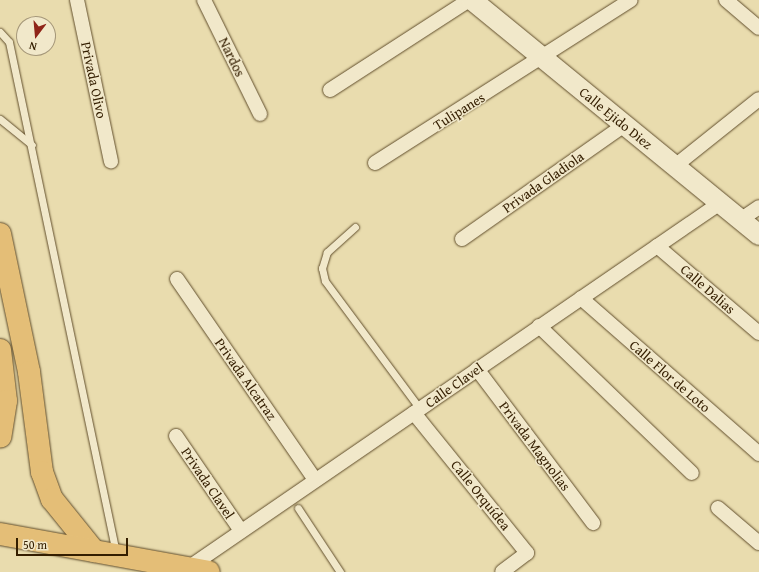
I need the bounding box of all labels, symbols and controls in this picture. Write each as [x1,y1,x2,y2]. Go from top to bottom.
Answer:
north arrow [16,16,56,56]
street label: Nardos [215,35,249,79]
text: N [27,38,39,55]
street label: Privada Olivo [78,40,110,120]
street label: Calle Ejido Diez [576,83,656,153]
street label: Tulipanes [430,89,488,133]
street label: Privada Gladiola [499,148,587,216]
street label: Calle Dalias [677,261,739,317]
street label: Privada Alcatraz [212,335,280,423]
street label: Calle Flor de Loto [626,336,714,416]
street label: Calle Clavel [422,359,486,411]
street label: Privada Magnolias [496,398,574,494]
street label: Privada Clavel [178,444,238,522]
street label: Calle Orquídea [448,457,514,533]
scale bar [18,530,130,556]
text: 50 m [23,536,47,553]

